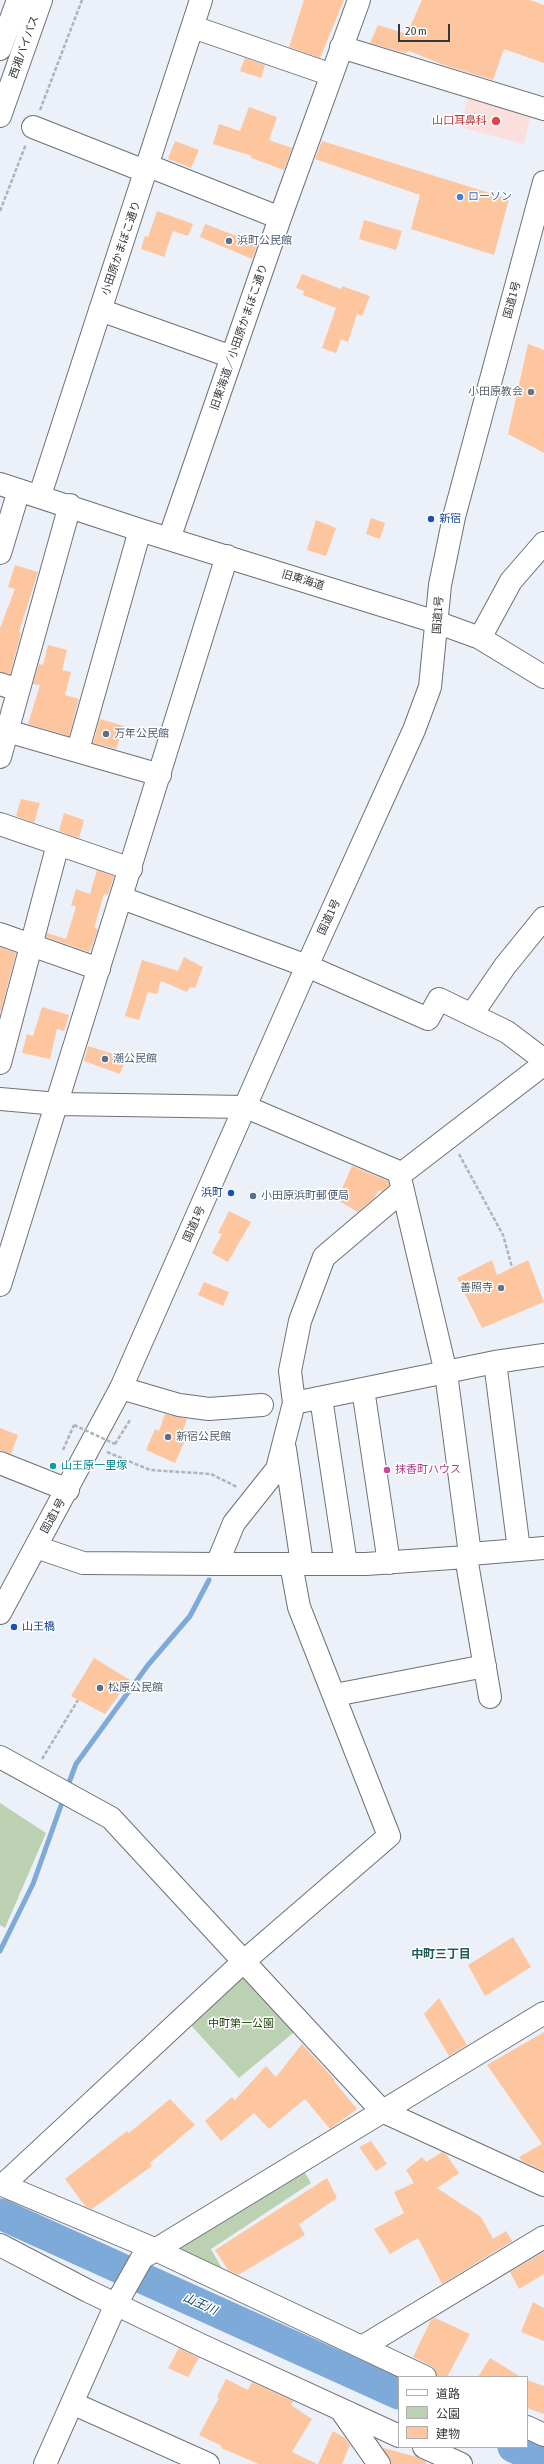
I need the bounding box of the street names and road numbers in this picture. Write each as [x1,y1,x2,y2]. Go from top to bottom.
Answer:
street label: 西湘バイパス [7,14,41,80]
street label: 小田原かまぼこ通り [99,199,143,297]
street label: 旧東海道／小田原かまぼこ通り [208,262,270,412]
street label: 国道1号 [501,280,523,320]
street label: 旧東海道 [280,567,326,593]
street label: 国道1号 [430,596,446,634]
street label: 国道1号 [315,897,343,937]
street label: 国道1号 [180,1204,208,1244]
street label: 国道1号 [38,1496,68,1536]

